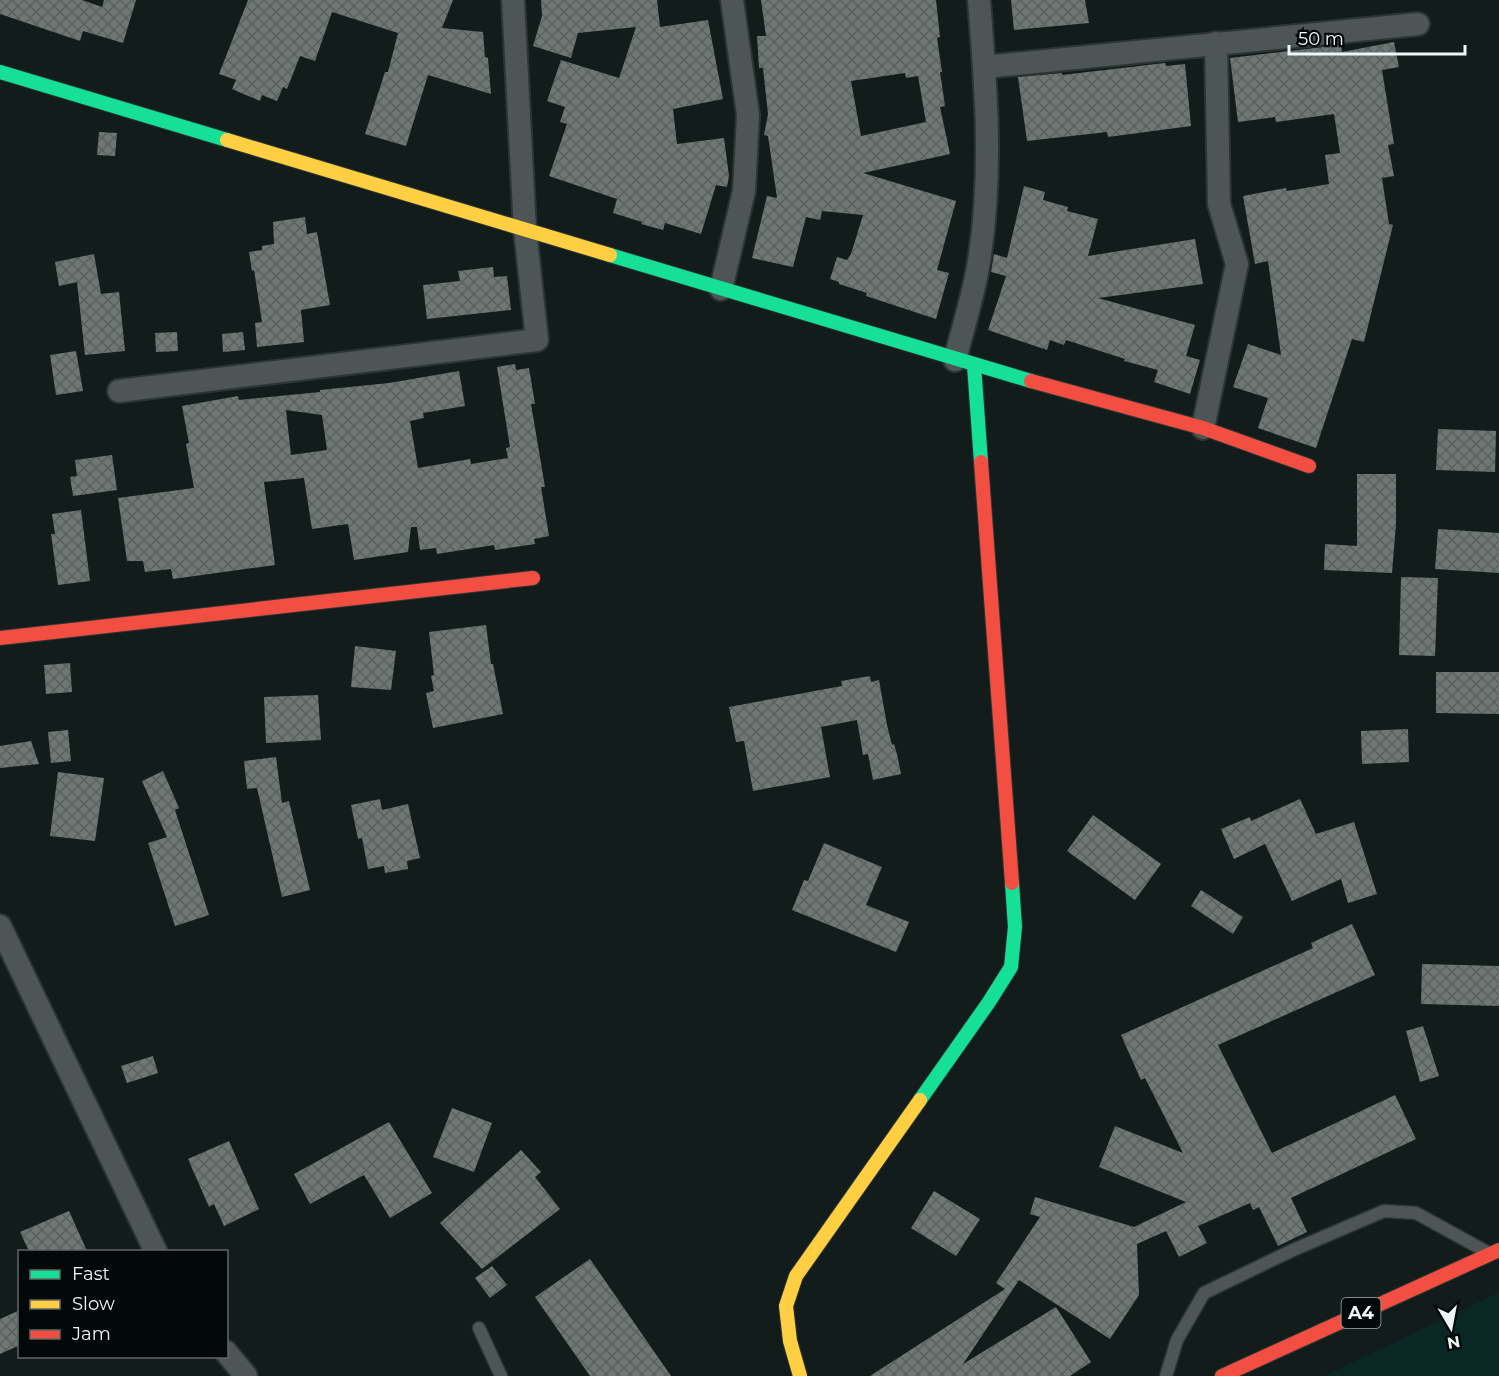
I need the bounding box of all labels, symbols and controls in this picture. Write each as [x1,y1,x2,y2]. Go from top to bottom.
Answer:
scale bar [1289,18,1464,56]
text: 50 m [1298,28,1344,50]
legend [18,1250,228,1358]
text: Fast [72,1263,110,1285]
text: Slow [72,1293,115,1315]
road number: A4 [1342,1298,1380,1328]
north arrow [1421,1298,1481,1358]
text: Jam [71,1323,111,1345]
text: N [1445,1332,1462,1353]

